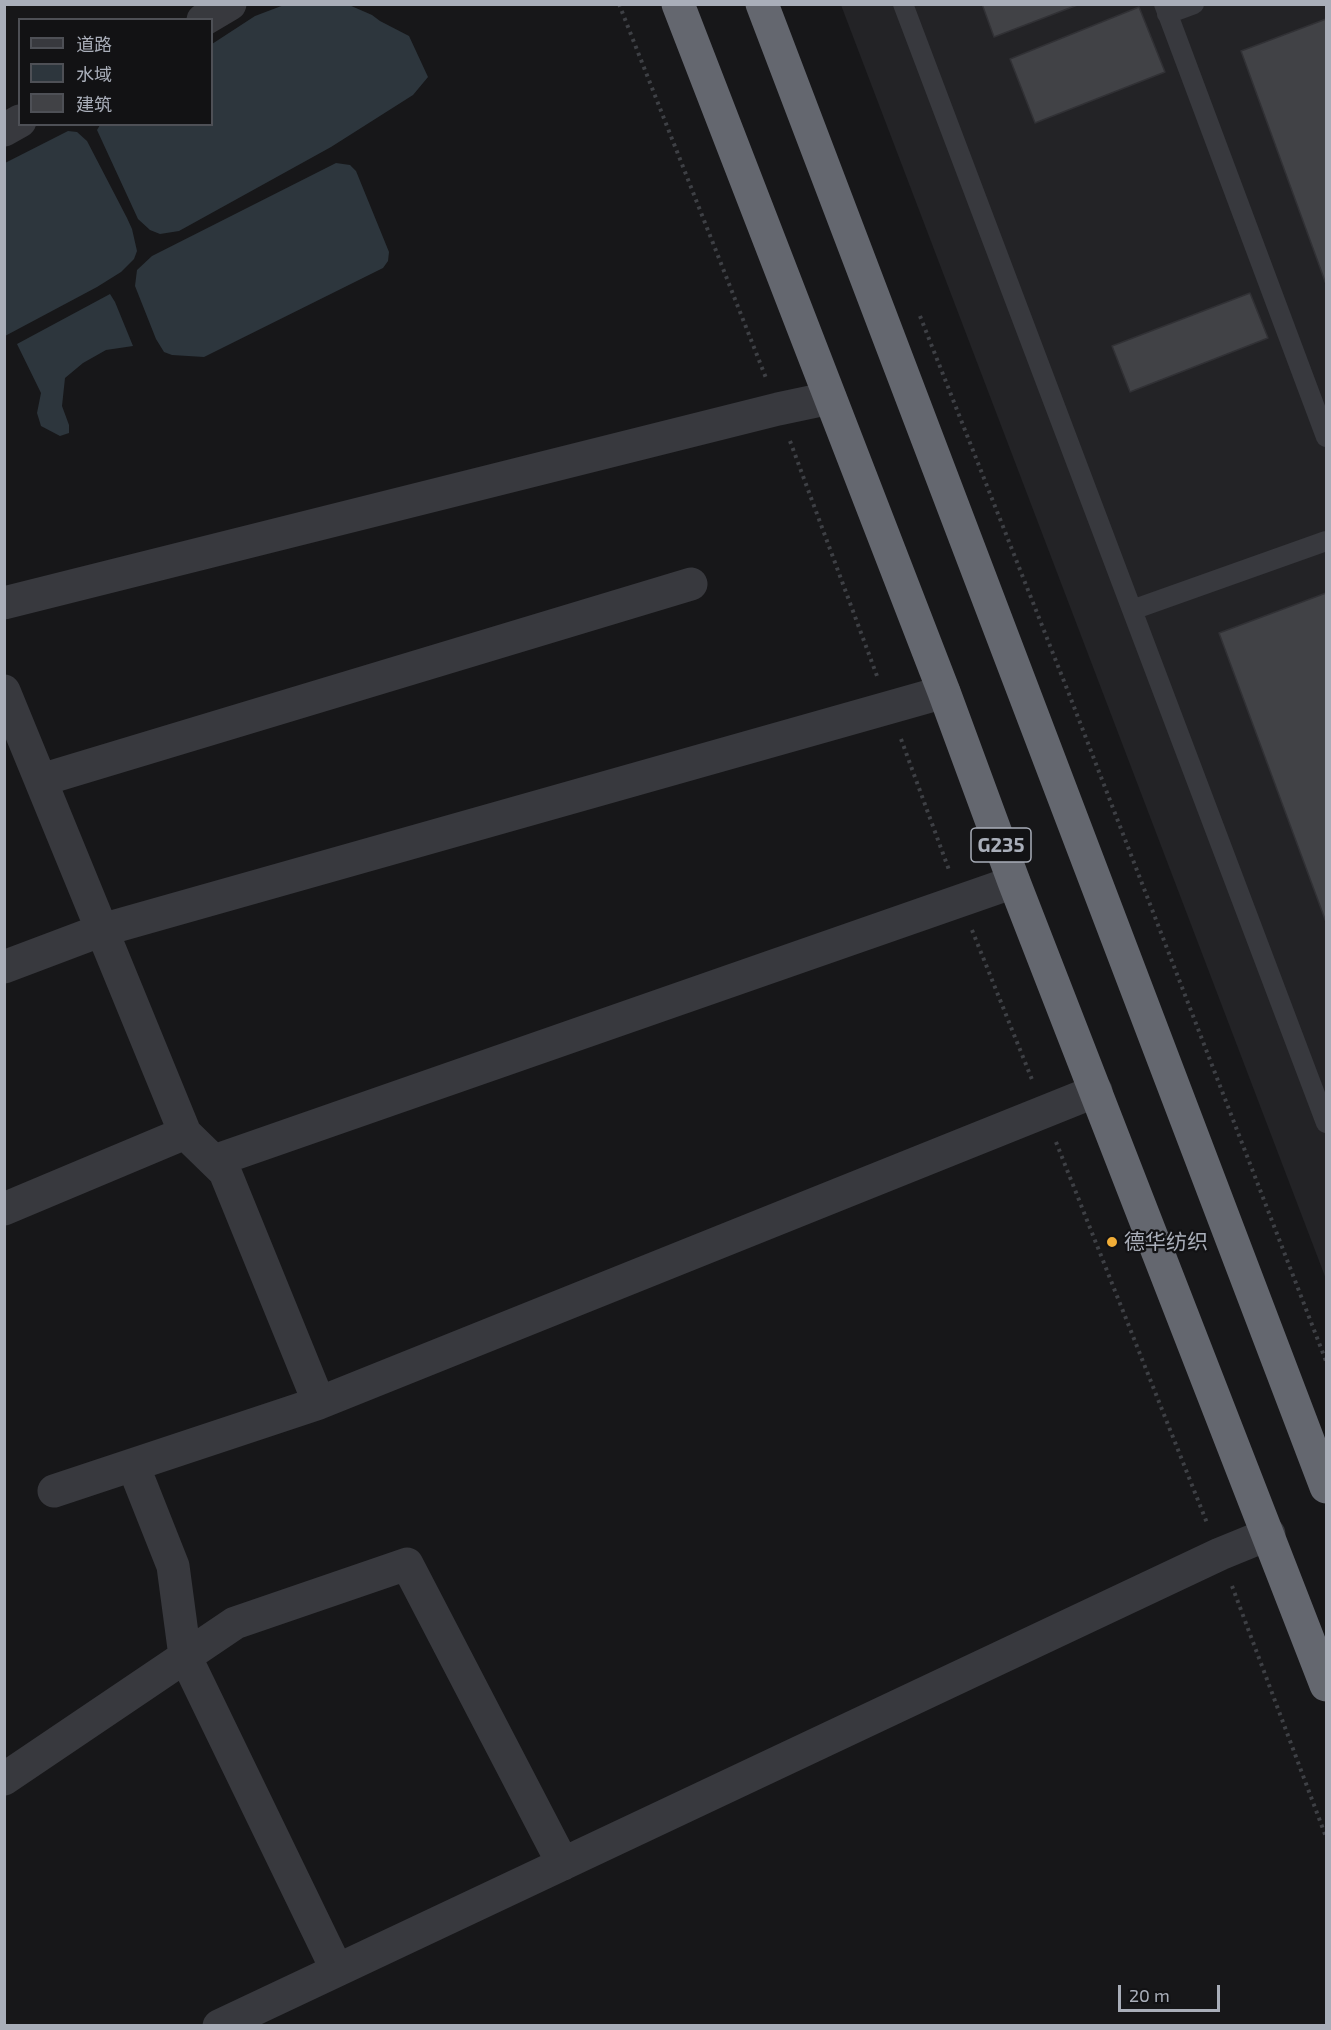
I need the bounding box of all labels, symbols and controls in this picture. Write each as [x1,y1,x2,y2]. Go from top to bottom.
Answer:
legend [18,18,213,126]
text: 道路 [76,33,112,55]
text: 水域 [76,63,112,85]
text: 建筑 [76,93,112,115]
road number: G235 [971,828,1031,862]
place label: 德华纺织 [1124,1229,1208,1255]
marker: 德华纺织 [1105,1235,1119,1249]
scale bar [1121,1973,1223,2011]
text: 20 m [1129,1984,1170,2006]

